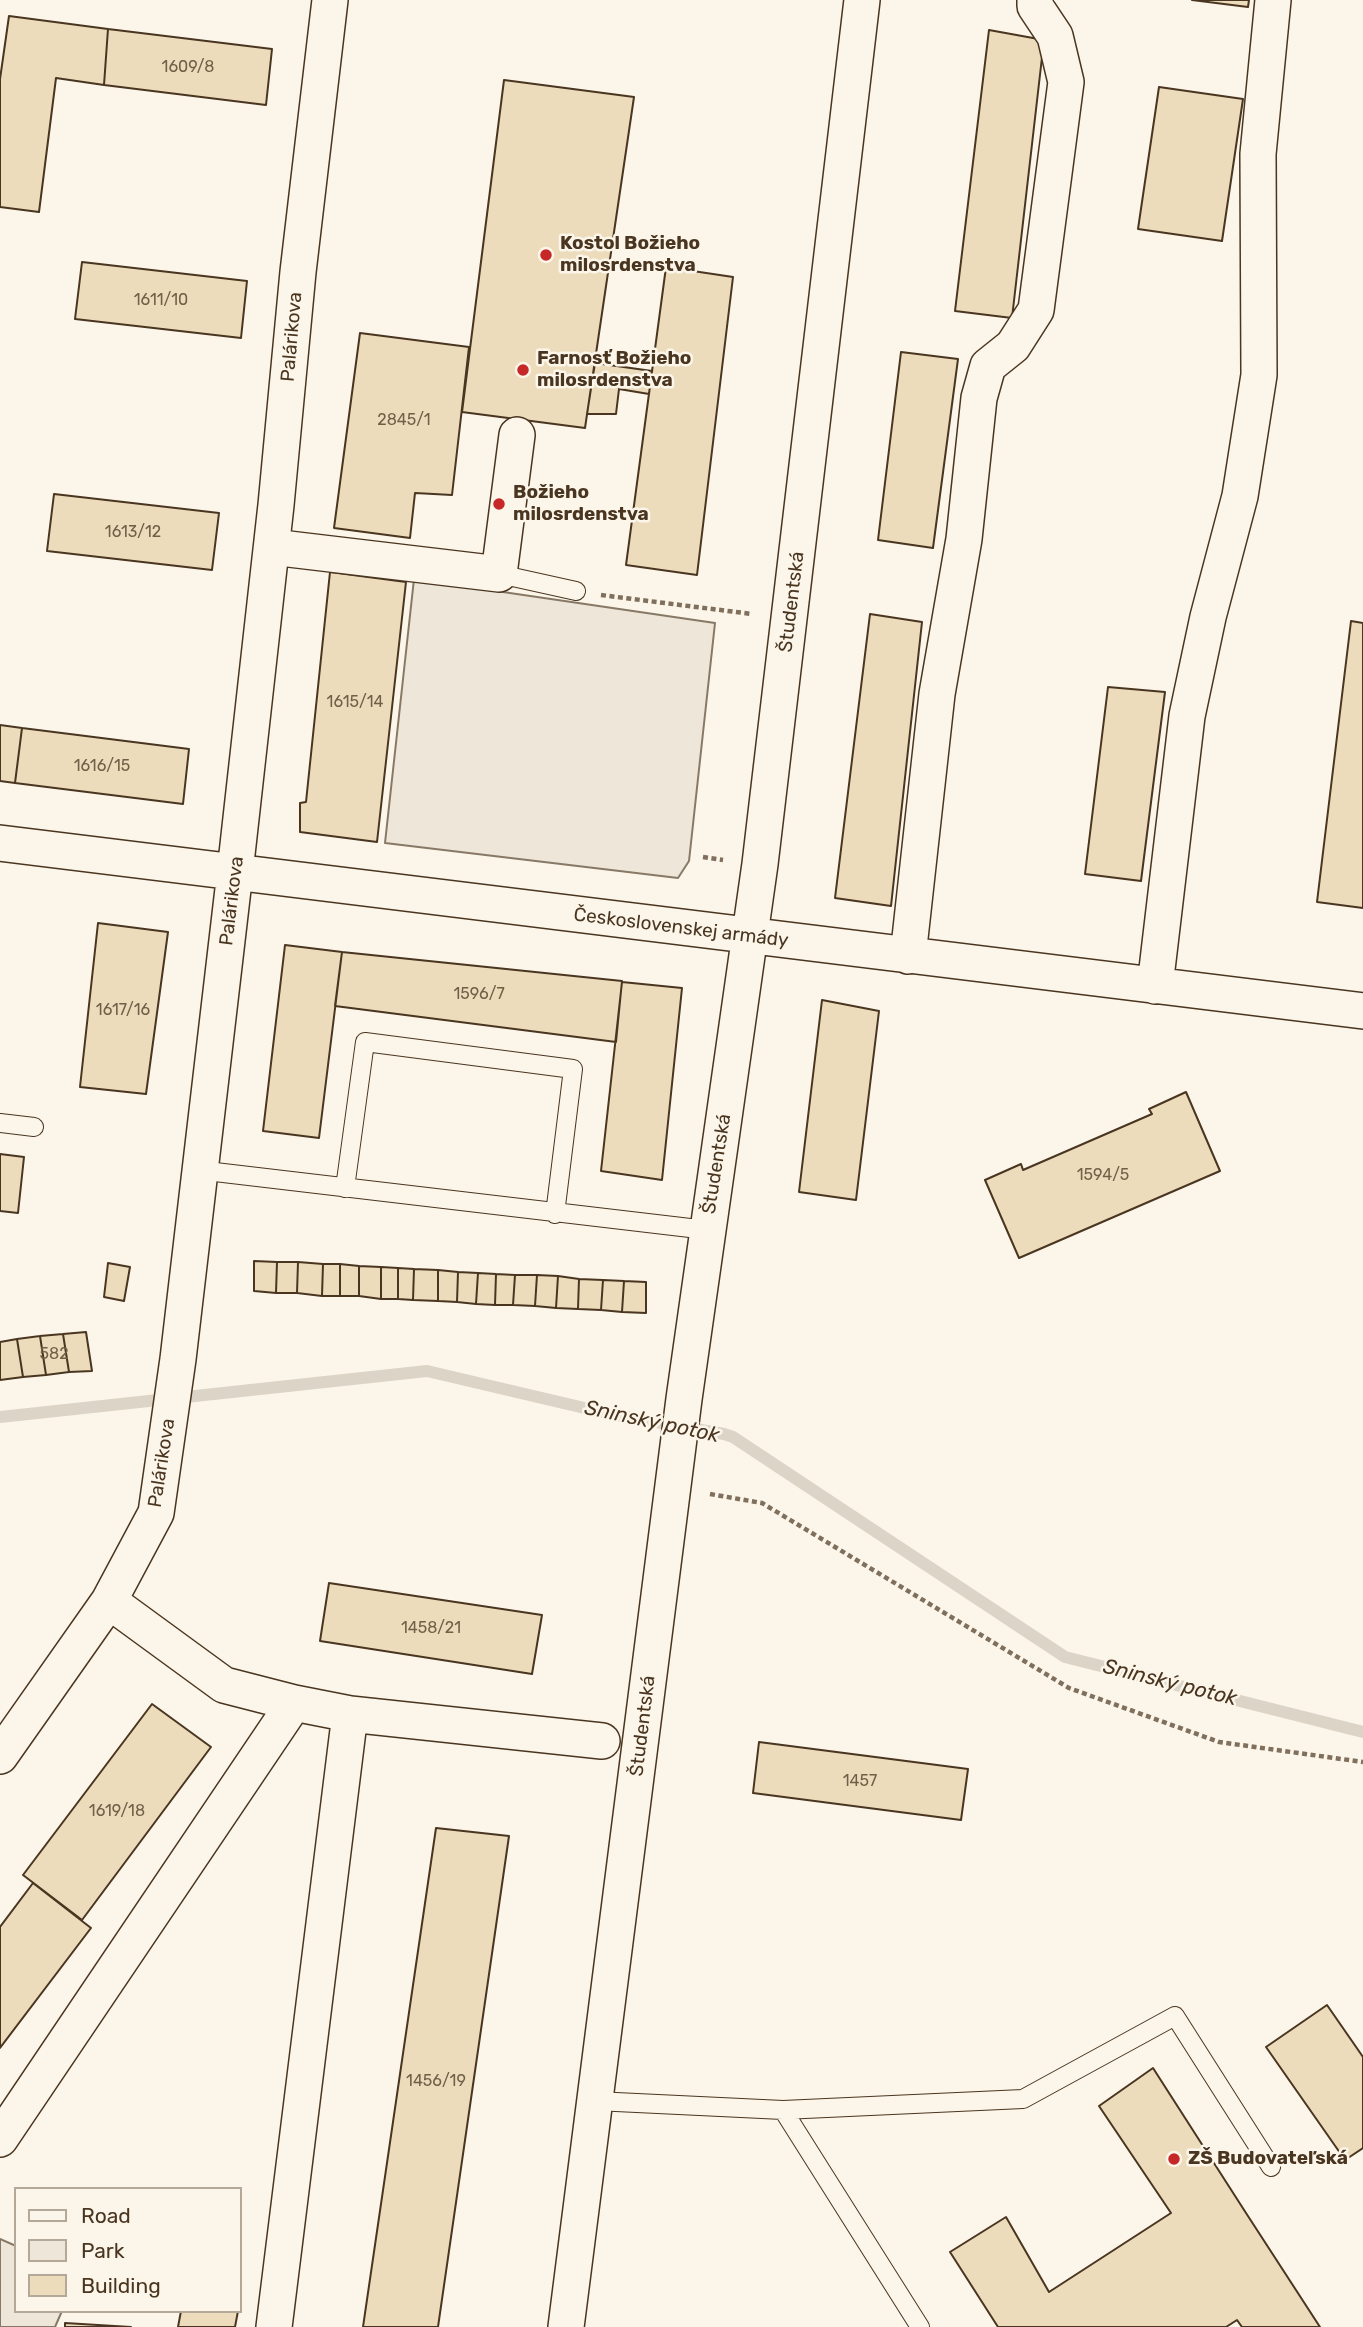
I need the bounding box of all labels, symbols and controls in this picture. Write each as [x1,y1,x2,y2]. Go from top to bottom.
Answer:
house number: 1609/8 [162,57,214,77]
place label: Kostol Božieho milosrdenstva [560,233,700,277]
marker: Kostol Božieho milosrdenstva [538,247,554,263]
house number: 1611/10 [134,290,188,310]
street label: Palárikova [277,291,307,383]
place label: Farnosť Božieho milosrdenstva [537,348,691,392]
marker: Farnosť Božieho milosrdenstva [515,362,531,378]
house number: 2845/1 [377,410,431,430]
place label: Božieho milosrdenstva [513,482,649,526]
marker: Božieho milosrdenstva [491,496,507,512]
house number: 1613/12 [105,522,161,542]
street label: Študentská [775,550,809,654]
house number: 1615/14 [327,692,383,712]
house number: 1616/15 [74,756,130,776]
street label: Palárikova [215,855,249,947]
street label: Československej armády [572,903,790,953]
house number: 1596/7 [453,984,505,1004]
house number: 1617/16 [96,1000,150,1020]
street label: Študentská [698,1112,736,1216]
house number: 1594/5 [1077,1165,1129,1185]
house number: 582 [39,1344,69,1364]
water label: Sninský potok [582,1395,722,1449]
street label: Palárikova [144,1417,180,1509]
house number: 1458/21 [401,1618,461,1638]
water label: Sninský potok [1100,1654,1240,1712]
street label: Študentská [626,1674,660,1778]
house number: 1457 [843,1771,877,1791]
house number: 1619/18 [89,1801,145,1821]
house number: 1456/19 [406,2071,466,2091]
place label: ZŠ Budovateľská [1188,2148,1348,2170]
marker: ZŠ Budovateľská [1166,2151,1182,2167]
legend [14,2187,242,2313]
text: Road [81,2203,131,2228]
text: Park [81,2238,125,2263]
text: Building [81,2273,161,2298]

